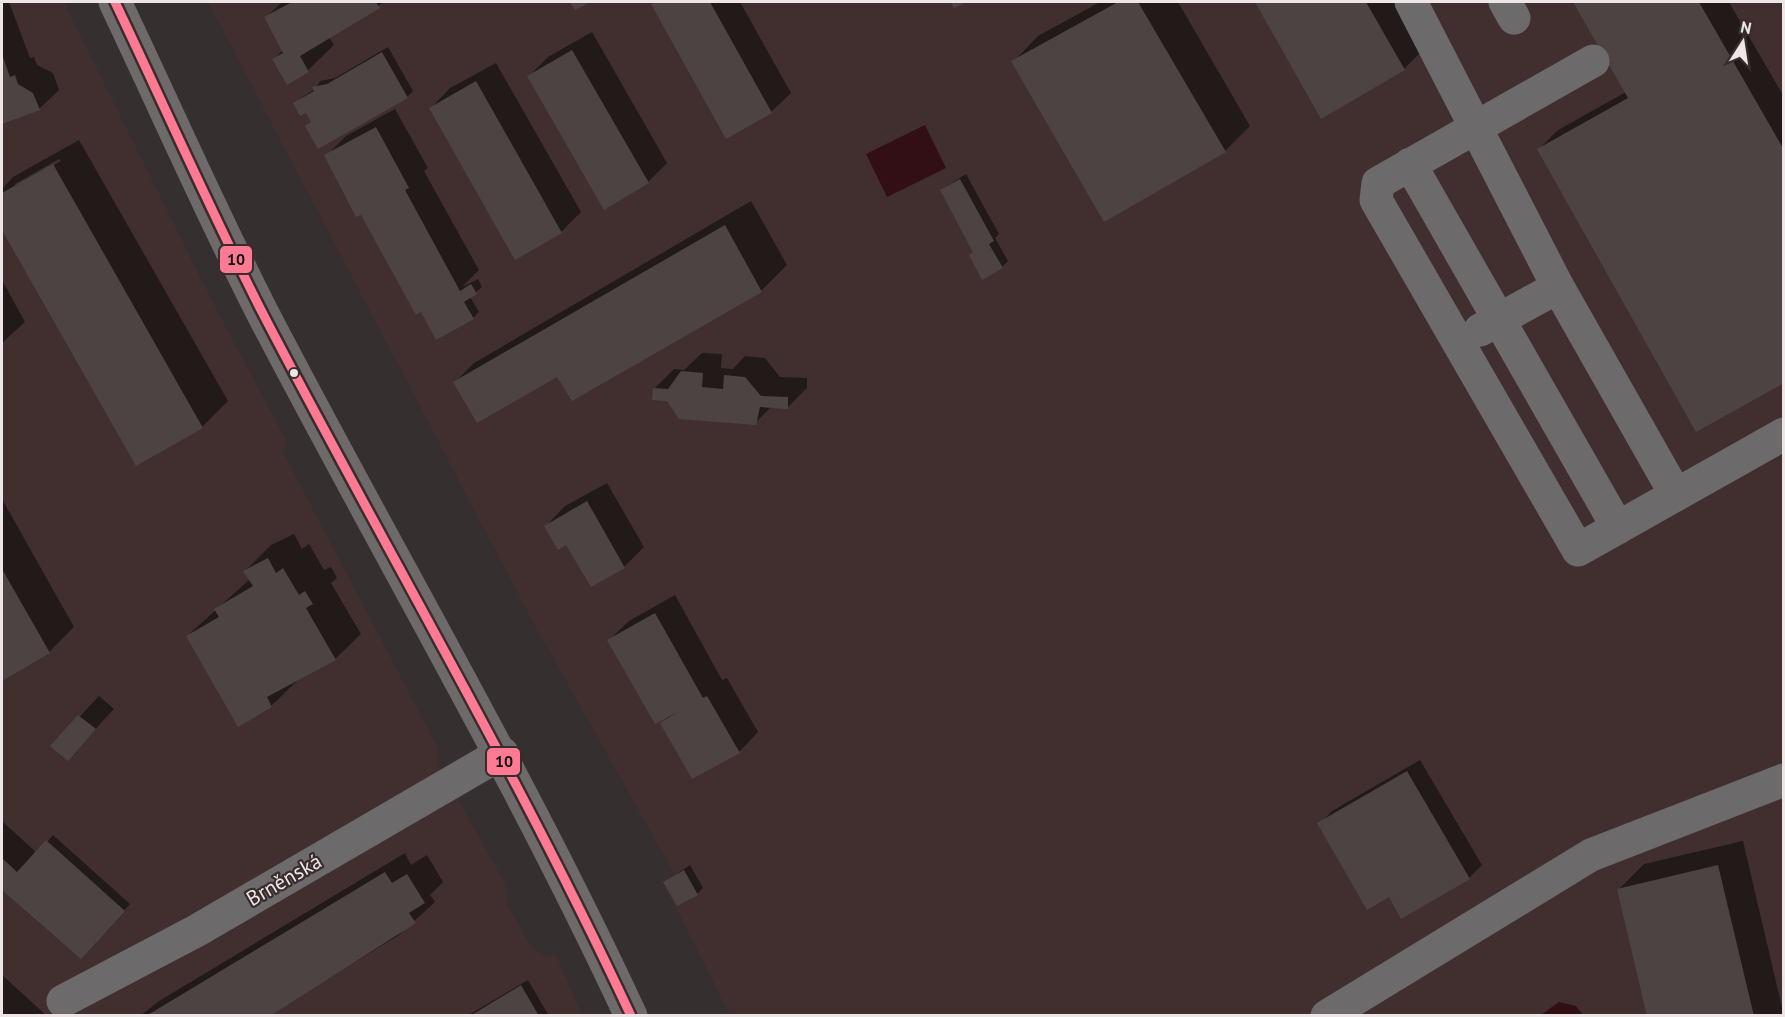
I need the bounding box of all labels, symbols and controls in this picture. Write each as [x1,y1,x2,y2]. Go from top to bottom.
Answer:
north arrow [1713,12,1773,72]
text: N [1739,16,1753,38]
line badge: 10 [219,245,253,274]
text: 10 [227,249,245,269]
unlabelled marker [288,367,300,379]
line badge: 10 [486,747,521,776]
text: 10 [495,751,513,771]
street label: Brněnská [241,847,326,912]

